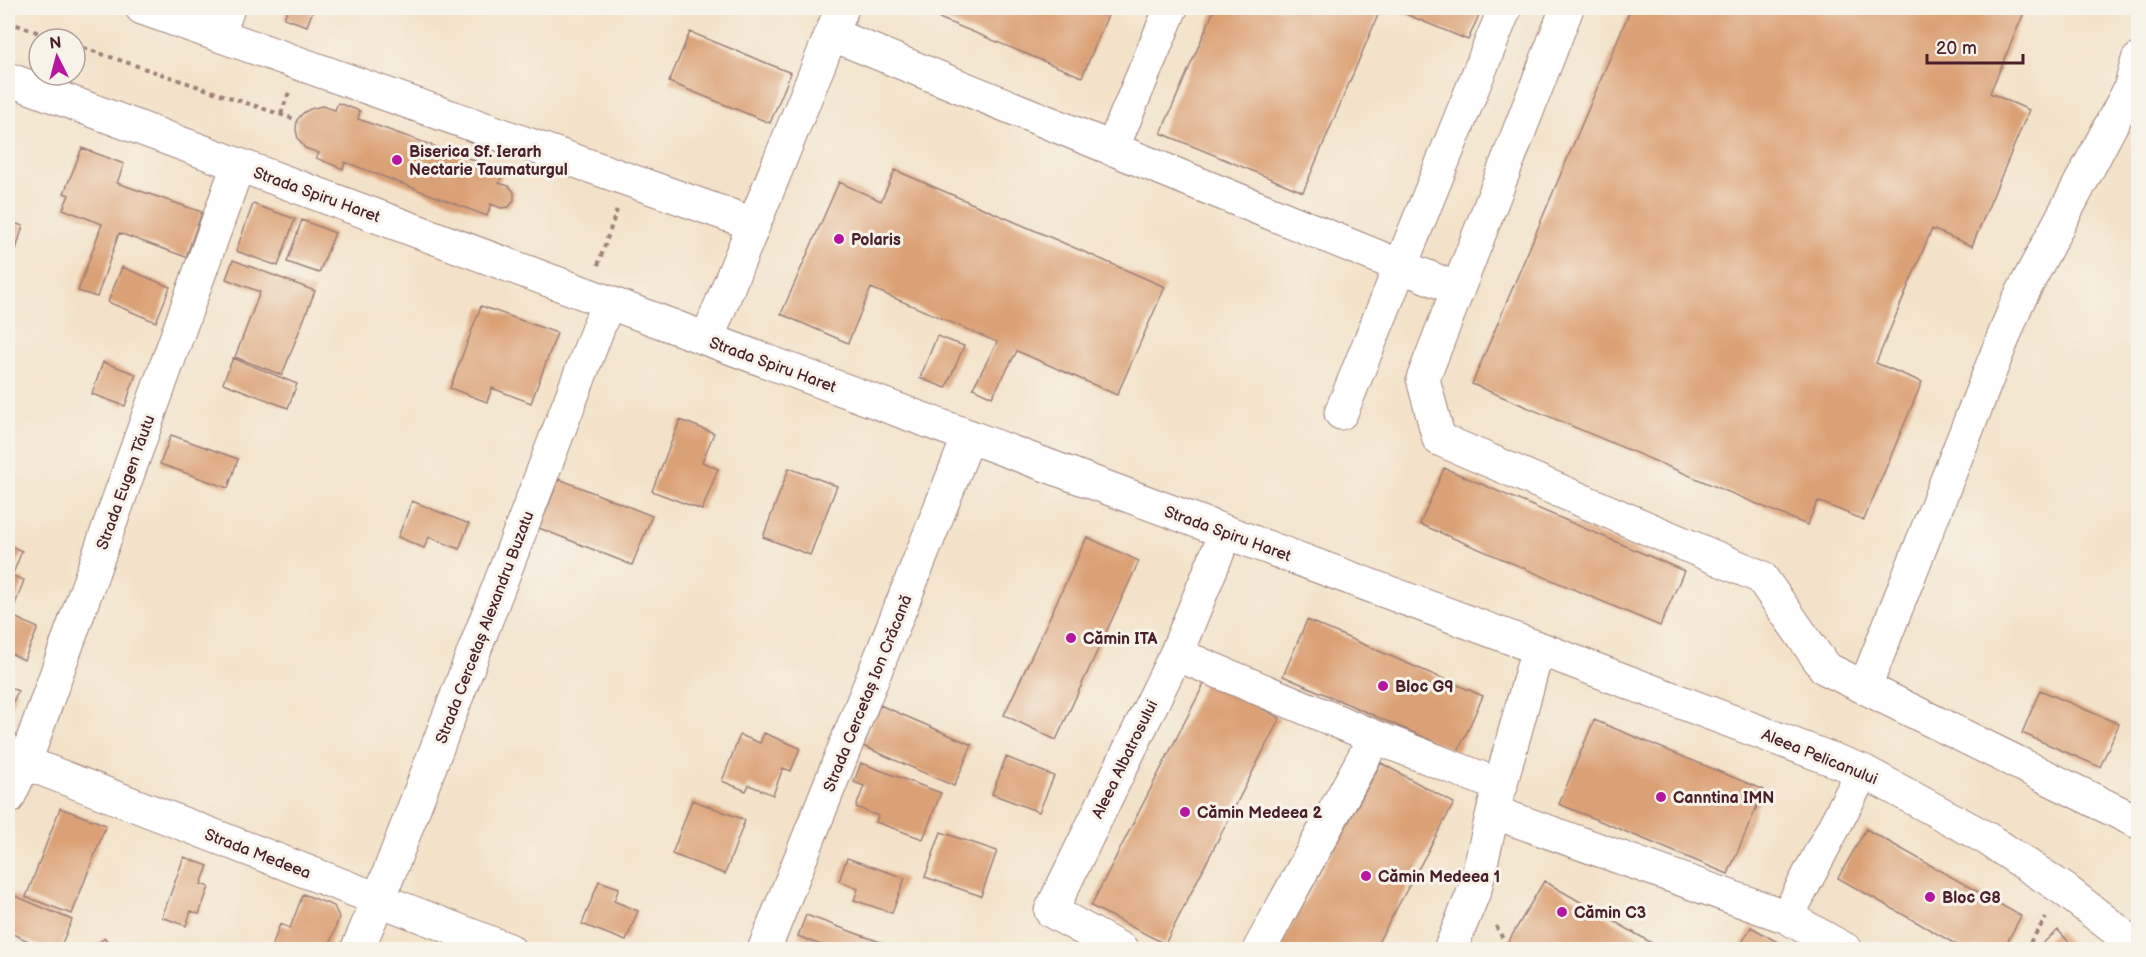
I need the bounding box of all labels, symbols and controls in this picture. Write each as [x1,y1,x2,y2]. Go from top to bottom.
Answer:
north arrow [27,27,87,87]
scale bar [1927,27,2023,65]
text: N [49,33,63,54]
text: 20 m [1936,38,1977,59]
place label: Biserica Sf. Ierarh Nectarie Taumaturgul [409,143,568,180]
marker: Biserica Sf. Ierarh Nectarie Taumaturgul [390,153,404,167]
street label: Strada Spiru Haret [250,164,383,227]
place label: Polaris [851,231,901,250]
marker: Polaris [832,232,846,246]
street label: Strada Spiru Haret [706,334,839,397]
street label: Strada Eugen Tăutu [93,413,160,552]
street label: Strada Spiru Haret [1161,503,1294,566]
street label: Strada Cercetaș Alexandru Buzatu [432,509,539,747]
street label: Strada Cercetaș Ion Crăcană [820,592,917,795]
place label: Cămin ITA [1083,630,1157,649]
marker: Cămin ITA [1064,631,1078,645]
place label: Bloc G9 [1395,678,1454,697]
marker: Bloc G9 [1376,679,1390,693]
street label: Aleea Albatrosului [1088,697,1162,822]
street label: Aleea Pelicanului [1759,725,1880,789]
place label: Canntina IMN [1673,789,1774,808]
marker: Canntina IMN [1654,790,1668,804]
place label: Cămin Medeea 2 [1197,804,1323,823]
marker: Cămin Medeea 2 [1178,805,1192,819]
street label: Strada Medeea [202,825,313,883]
place label: Cămin Medeea 1 [1378,868,1500,887]
marker: Cămin Medeea 1 [1359,869,1373,883]
place label: Bloc G8 [1942,889,2001,908]
marker: Bloc G8 [1923,890,1937,904]
place label: Cămin C3 [1574,904,1646,923]
marker: Cămin C3 [1555,905,1569,919]

